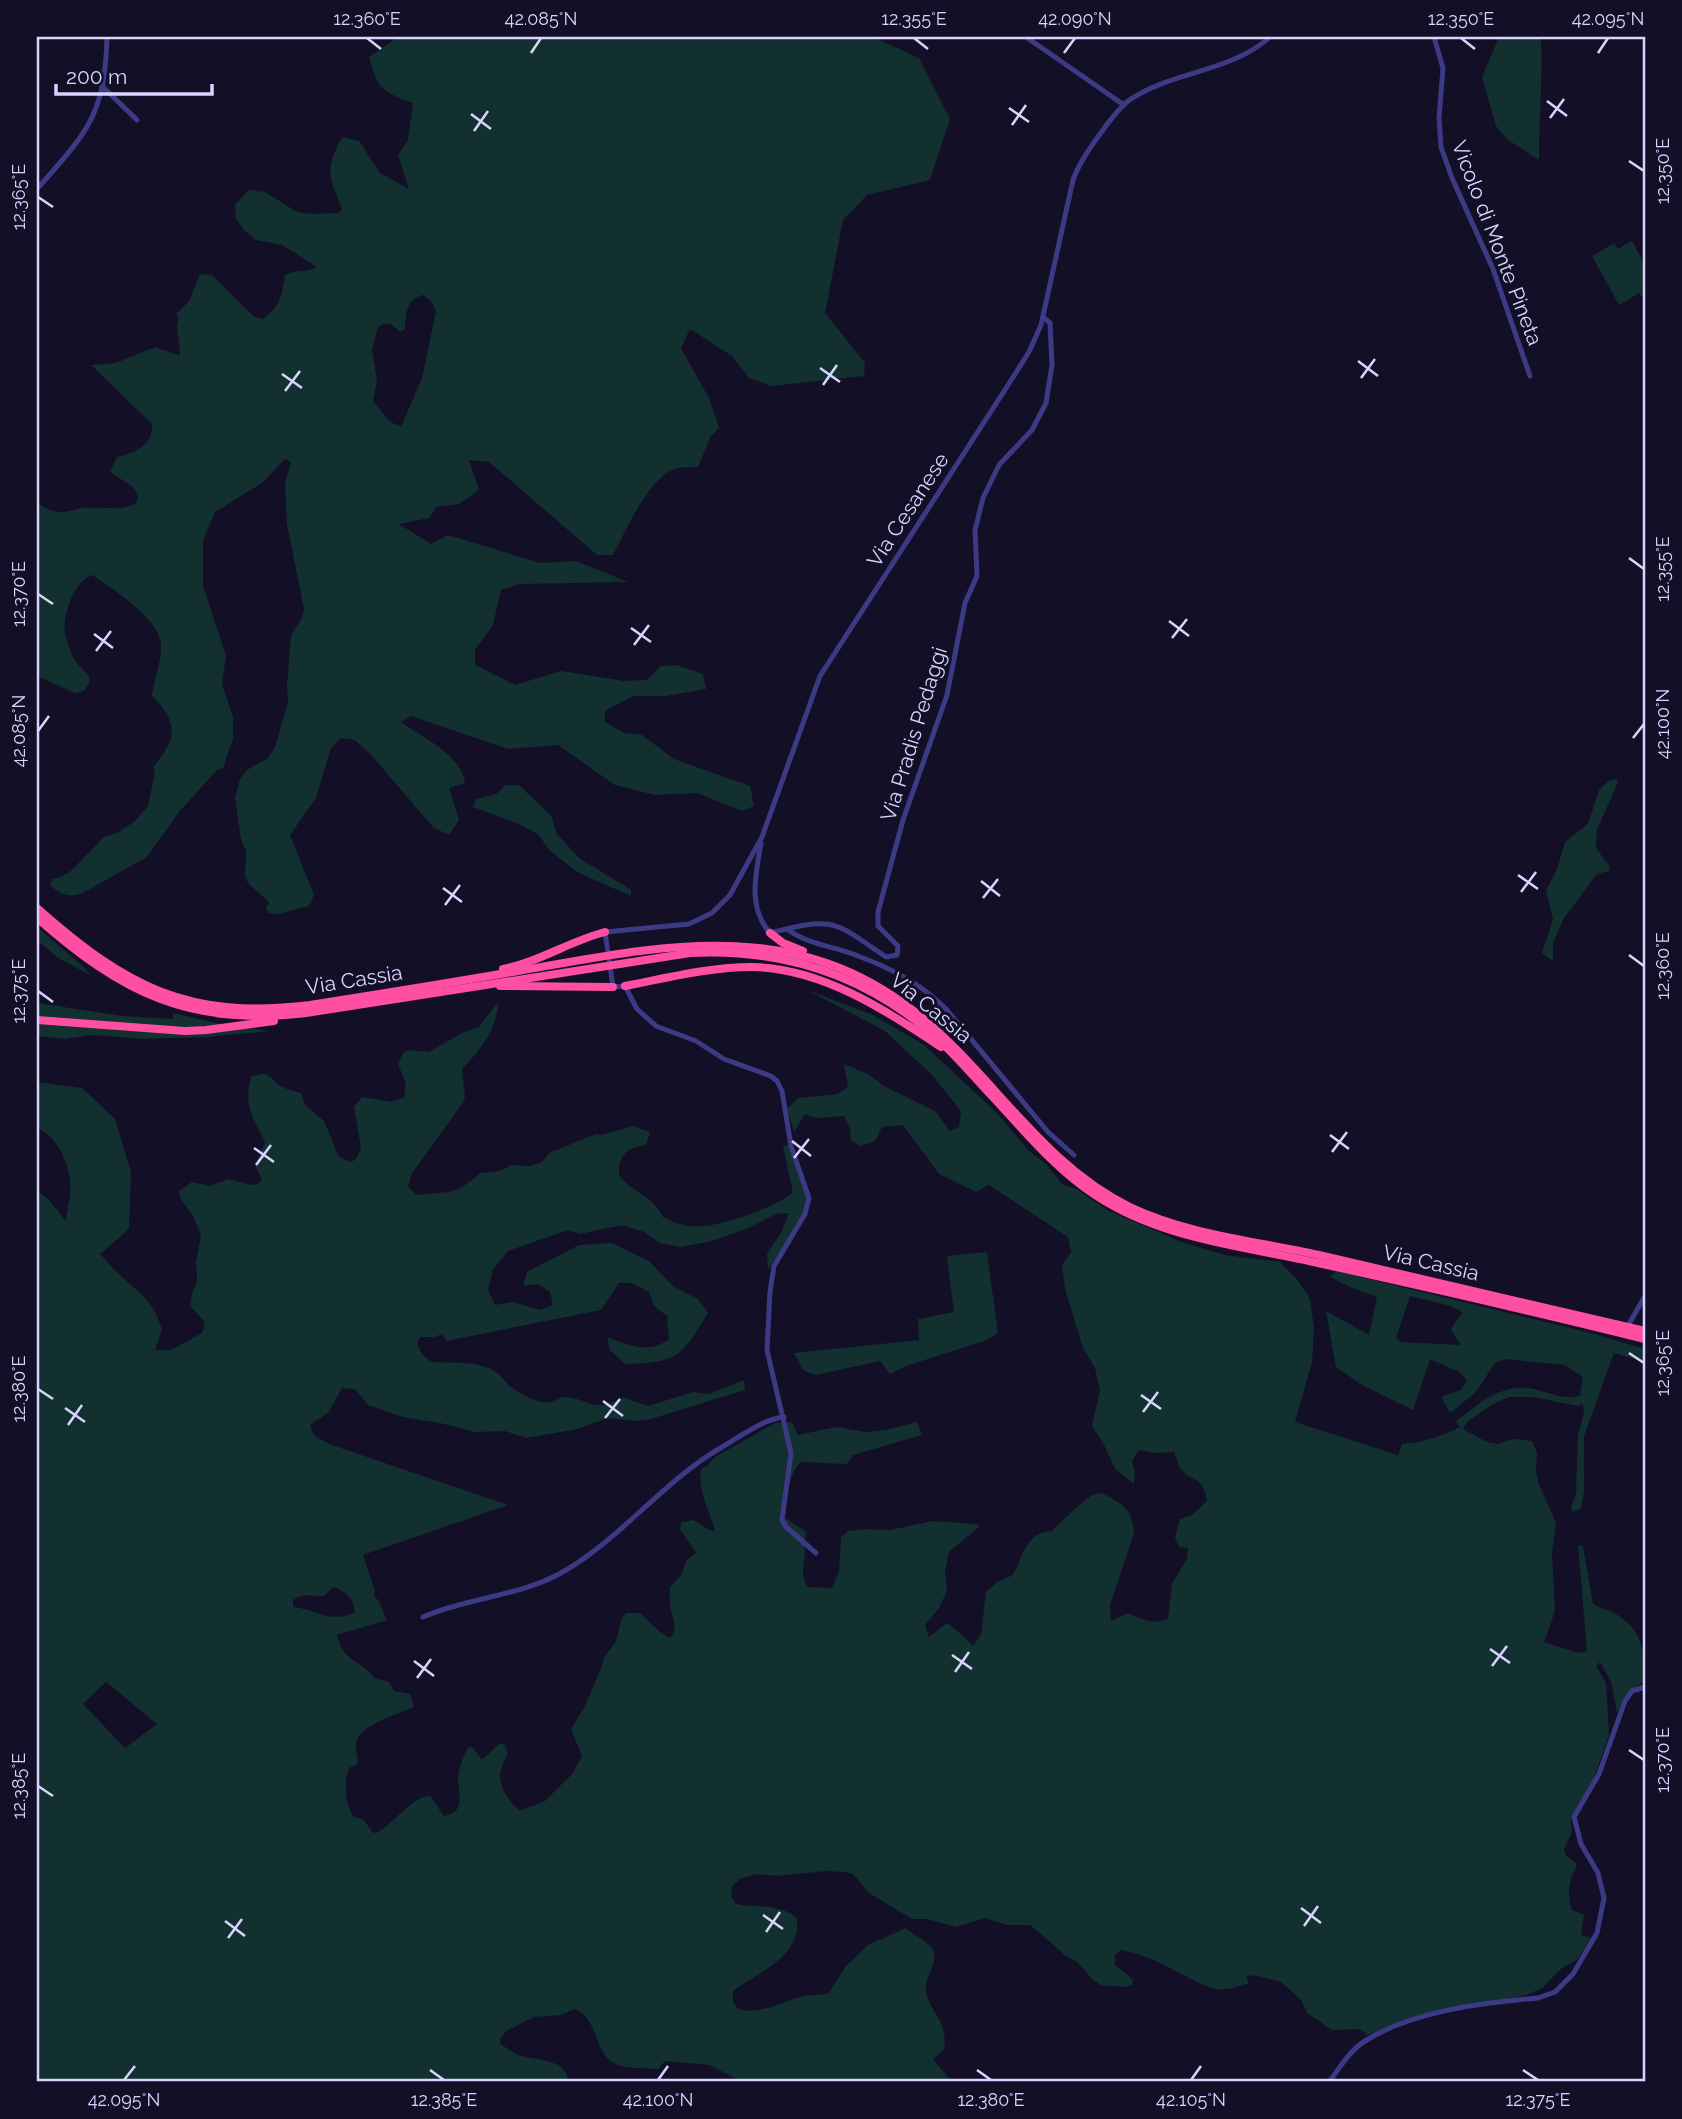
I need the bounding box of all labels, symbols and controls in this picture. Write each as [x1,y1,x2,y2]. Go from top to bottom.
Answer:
text: 12.360°E [333,8,401,29]
text: 42.085°N [505,8,577,29]
text: 12.355°E [881,8,947,29]
text: 42.090°N [1038,8,1112,29]
text: 12.350°E [1428,8,1494,29]
text: 42.095°N [1572,8,1644,29]
scale bar [56,52,212,96]
text: 200 m [66,64,127,89]
street label: Vicolo di Monte Pineta [1447,137,1548,349]
text: 12.350°E [1652,138,1673,204]
text: 12.365°E [8,164,29,230]
street label: Via Cesanese [861,448,954,571]
text: 12.355°E [1652,536,1673,602]
text: 12.370°E [8,561,29,627]
street label: Via Pradis Pedaggi [875,644,952,824]
text: 42.100°N [1652,689,1673,759]
text: 42.085°N [8,695,29,767]
text: 12.360°E [1652,932,1673,1000]
text: 12.375°E [8,959,29,1023]
street label: Via Cassia [304,960,404,1000]
street label: Via Cassia [885,967,977,1048]
street label: Via Cassia [1381,1239,1482,1286]
text: 12.365°E [1652,1330,1673,1396]
text: 12.380°E [8,1355,29,1423]
text: 12.370°E [1652,1727,1673,1793]
text: 12.385°E [8,1753,29,1819]
text: 42.095°N [88,2089,160,2110]
text: 12.385°E [411,2089,477,2110]
text: 42.100°N [623,2089,693,2110]
text: 12.380°E [957,2089,1025,2110]
text: 42.105°N [1156,2089,1226,2110]
text: 12.375°E [1506,2089,1570,2110]

